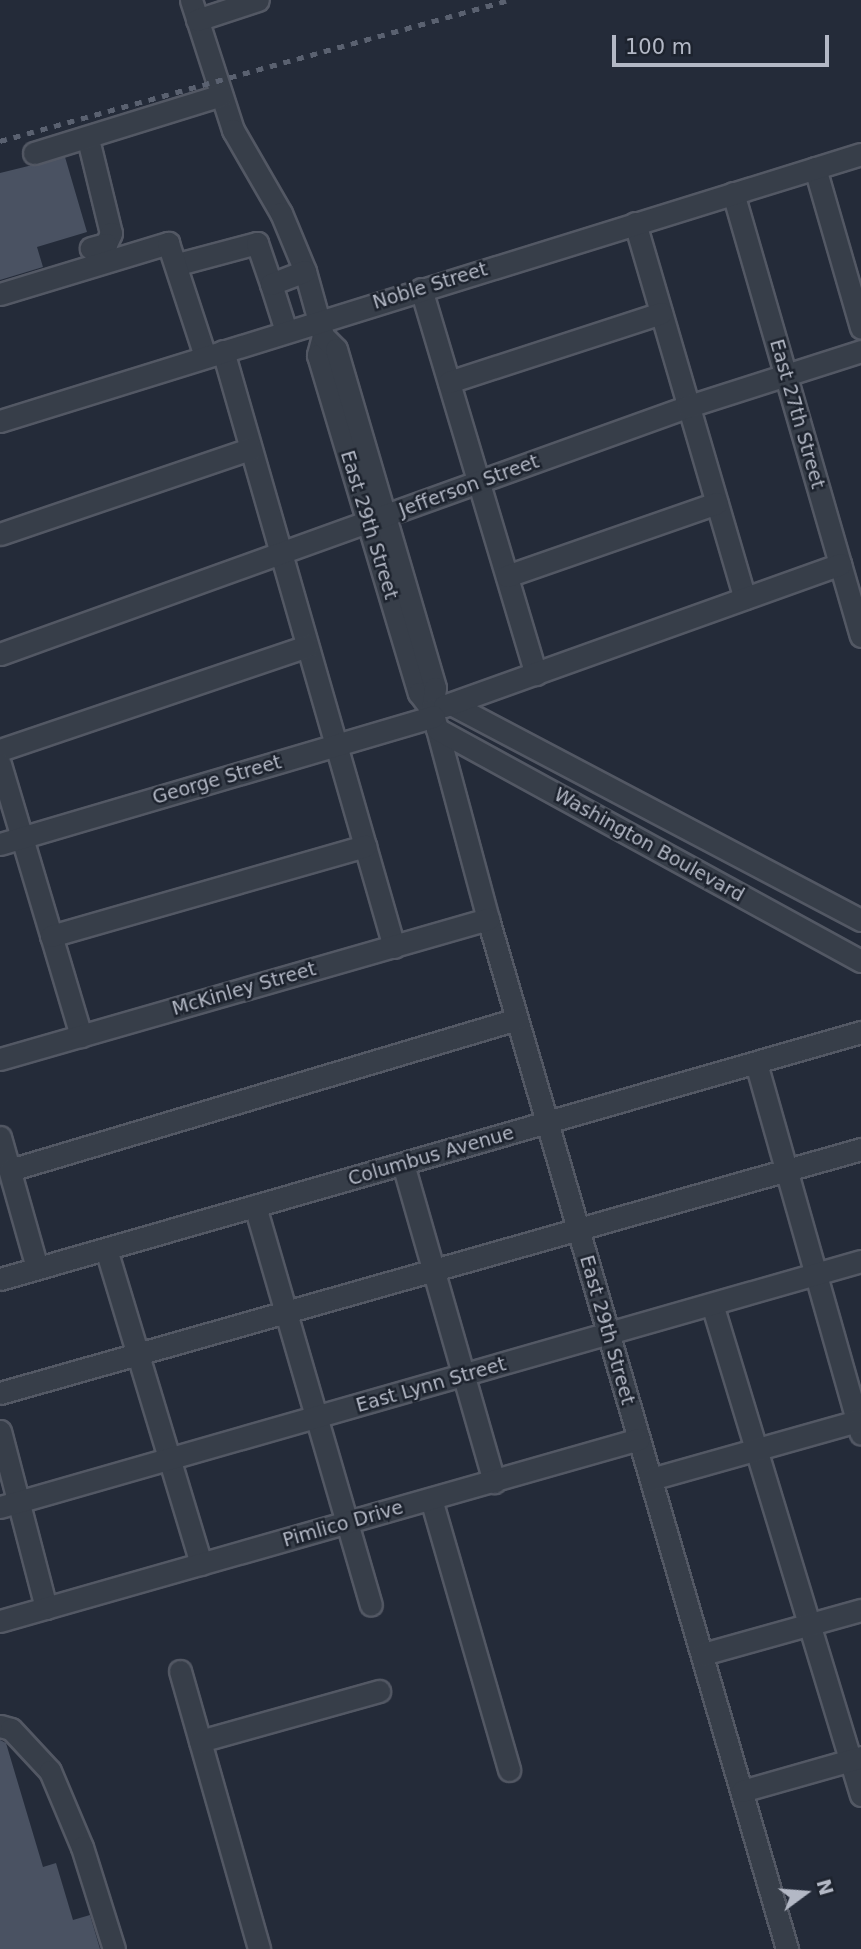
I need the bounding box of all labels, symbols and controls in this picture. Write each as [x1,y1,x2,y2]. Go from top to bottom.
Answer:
scale bar [616,21,833,65]
text: 100 m [625,35,692,59]
street label: Noble Street [370,258,490,314]
street label: East 27th Street [765,337,829,491]
street label: East 29th Street [336,448,402,602]
street label: Jefferson Street [396,450,542,522]
street label: George Street [150,751,284,809]
street label: Washington Boulevard [550,783,748,907]
street label: McKinley Street [169,958,319,1020]
street label: Columbus Avenue [346,1121,516,1191]
street label: East 29th Street [575,1253,639,1407]
street label: East Lynn Street [353,1353,509,1417]
street label: Pimlico Drive [280,1496,406,1552]
north arrow [770,1858,840,1928]
text: N [812,1877,838,1898]

